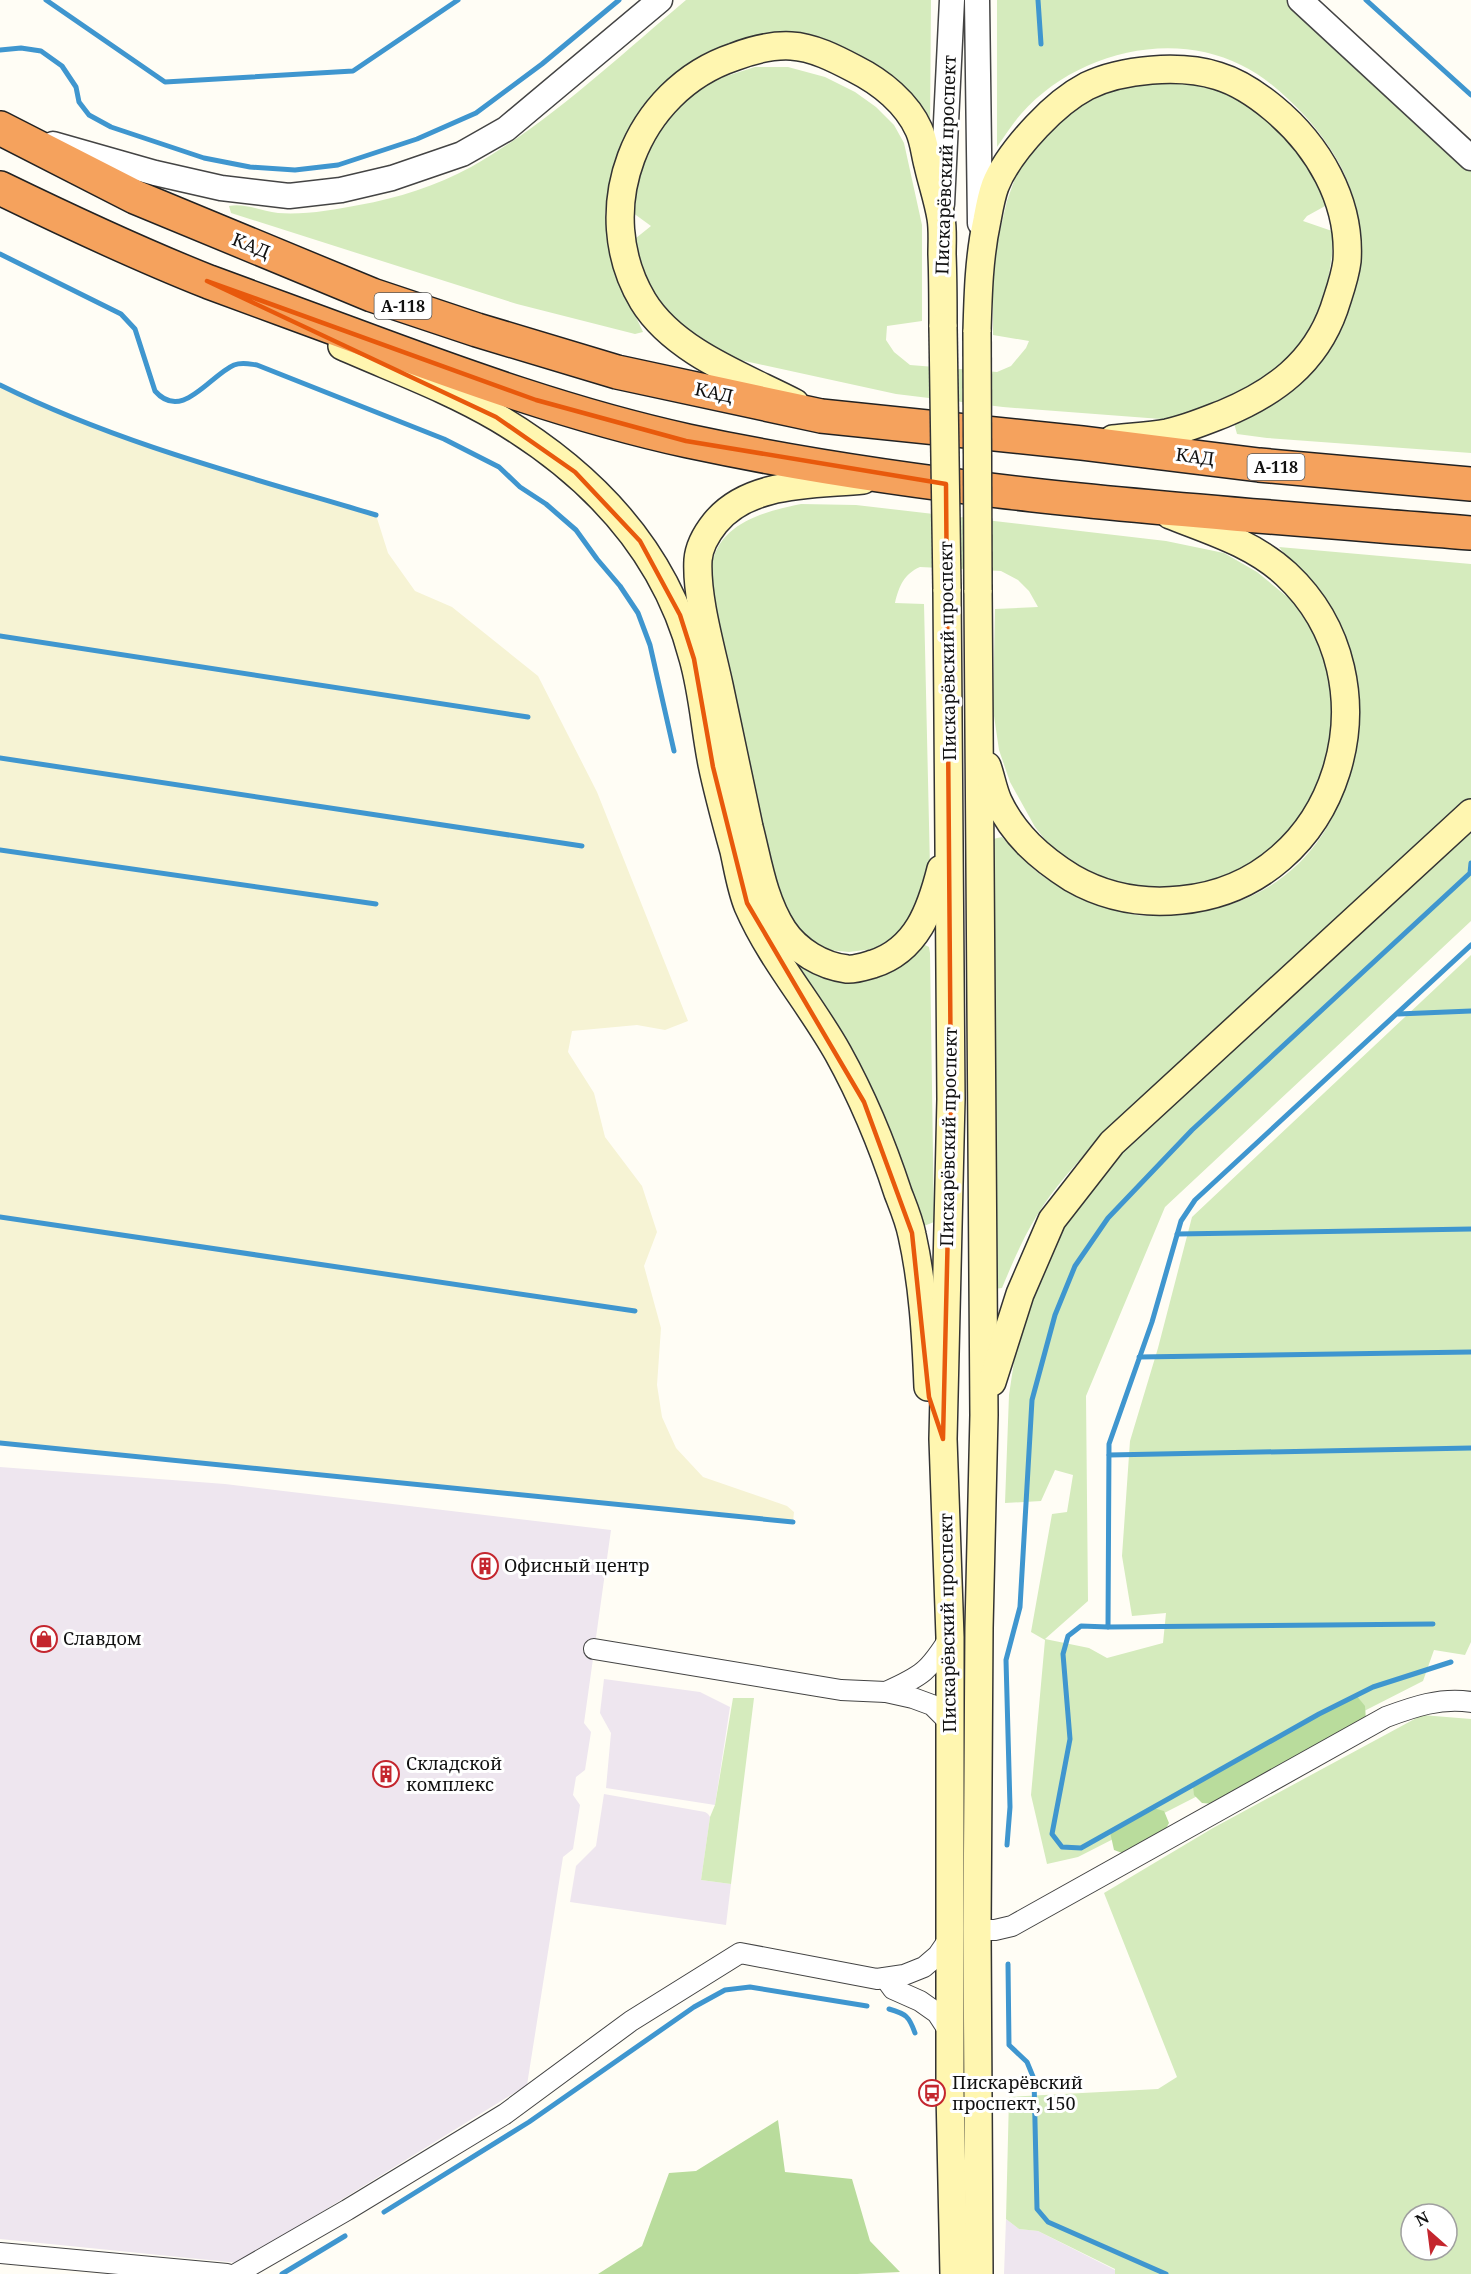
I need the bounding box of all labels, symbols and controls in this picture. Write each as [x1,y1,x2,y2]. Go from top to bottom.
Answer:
street label: Пискарёвский проспект [929,54,961,275]
street label: КАД [229,227,274,263]
road number: А-118 [374,293,432,319]
street label: КАД [693,376,736,408]
street label: КАД [1174,442,1216,470]
road number: А-118 [1248,454,1304,480]
street label: Пискарёвский проспект [933,540,961,761]
street label: Пискарёвский проспект [934,1026,962,1247]
street label: Пискарёвский проспект [933,1512,961,1733]
building icon: Офисный центр [470,1551,500,1581]
place label: Офисный центр [504,1553,650,1577]
shop icon: Славдом [29,1624,59,1654]
place label: Славдом [63,1626,142,1650]
place label: Складской комплекс [406,1751,502,1796]
building icon: Складской комплекс [371,1759,401,1789]
place label: Пискарёвский проспект, 150 [952,2070,1083,2115]
bus stop icon: Пискарёвский проспект, 150 [917,2078,947,2108]
north arrow [1399,2202,1459,2262]
text: N [1411,2206,1433,2231]

